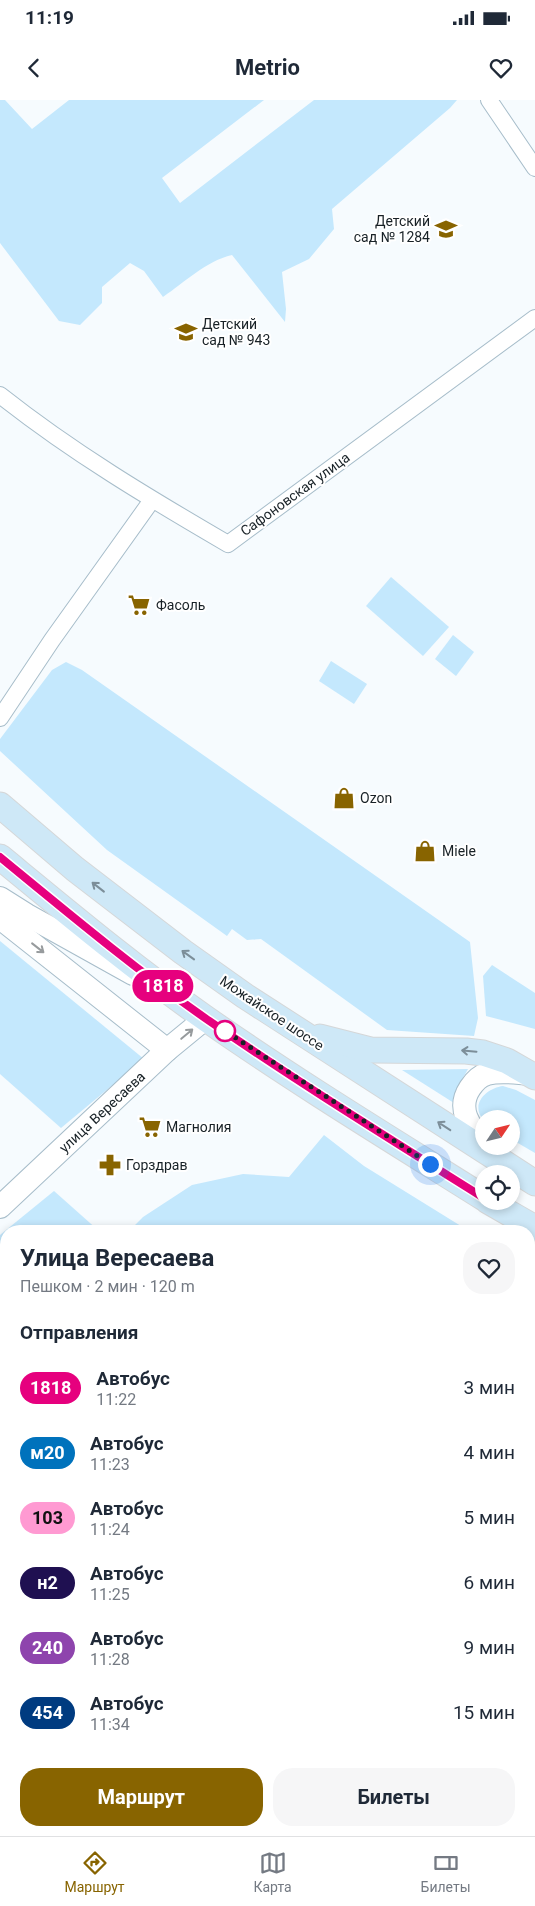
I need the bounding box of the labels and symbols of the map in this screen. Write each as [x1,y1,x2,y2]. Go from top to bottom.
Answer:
place label: Детский сад № 1284 [354,213,430,245]
school or university icon: Детский сад № 1284 [433,216,459,242]
place label: Детский сад № 943 [202,316,270,348]
school or university icon: Детский сад № 943 [173,319,199,345]
street label: Сафоновская улица [237,449,353,539]
supermarket icon: Фасоль [126,592,152,618]
place label: Фасоль [156,597,205,613]
shop icon: Ozon [331,785,357,811]
place label: Ozon [360,790,392,806]
shop icon: Miele [412,838,438,864]
place label: Miele [442,843,476,859]
one-way arrow [92,881,105,892]
one-way arrow [31,943,44,954]
one-way arrow [182,950,195,961]
line badge: 1818 [128,970,198,1002]
street label: Можайское шоссе [217,972,327,1054]
unlabelled marker [214,1020,236,1042]
one-way arrow [180,1029,193,1040]
one-way arrow [461,1047,477,1056]
street label: улица Вересаева [56,1068,148,1156]
north arrow [475,1110,520,1155]
supermarket icon: Магнолия [137,1114,163,1140]
place label: Магнолия [166,1119,232,1135]
one-way arrow [438,1121,452,1131]
pharmacy icon: Горздрав [97,1152,123,1178]
your location [418,1152,443,1177]
place label: Горздрав [126,1157,187,1173]

